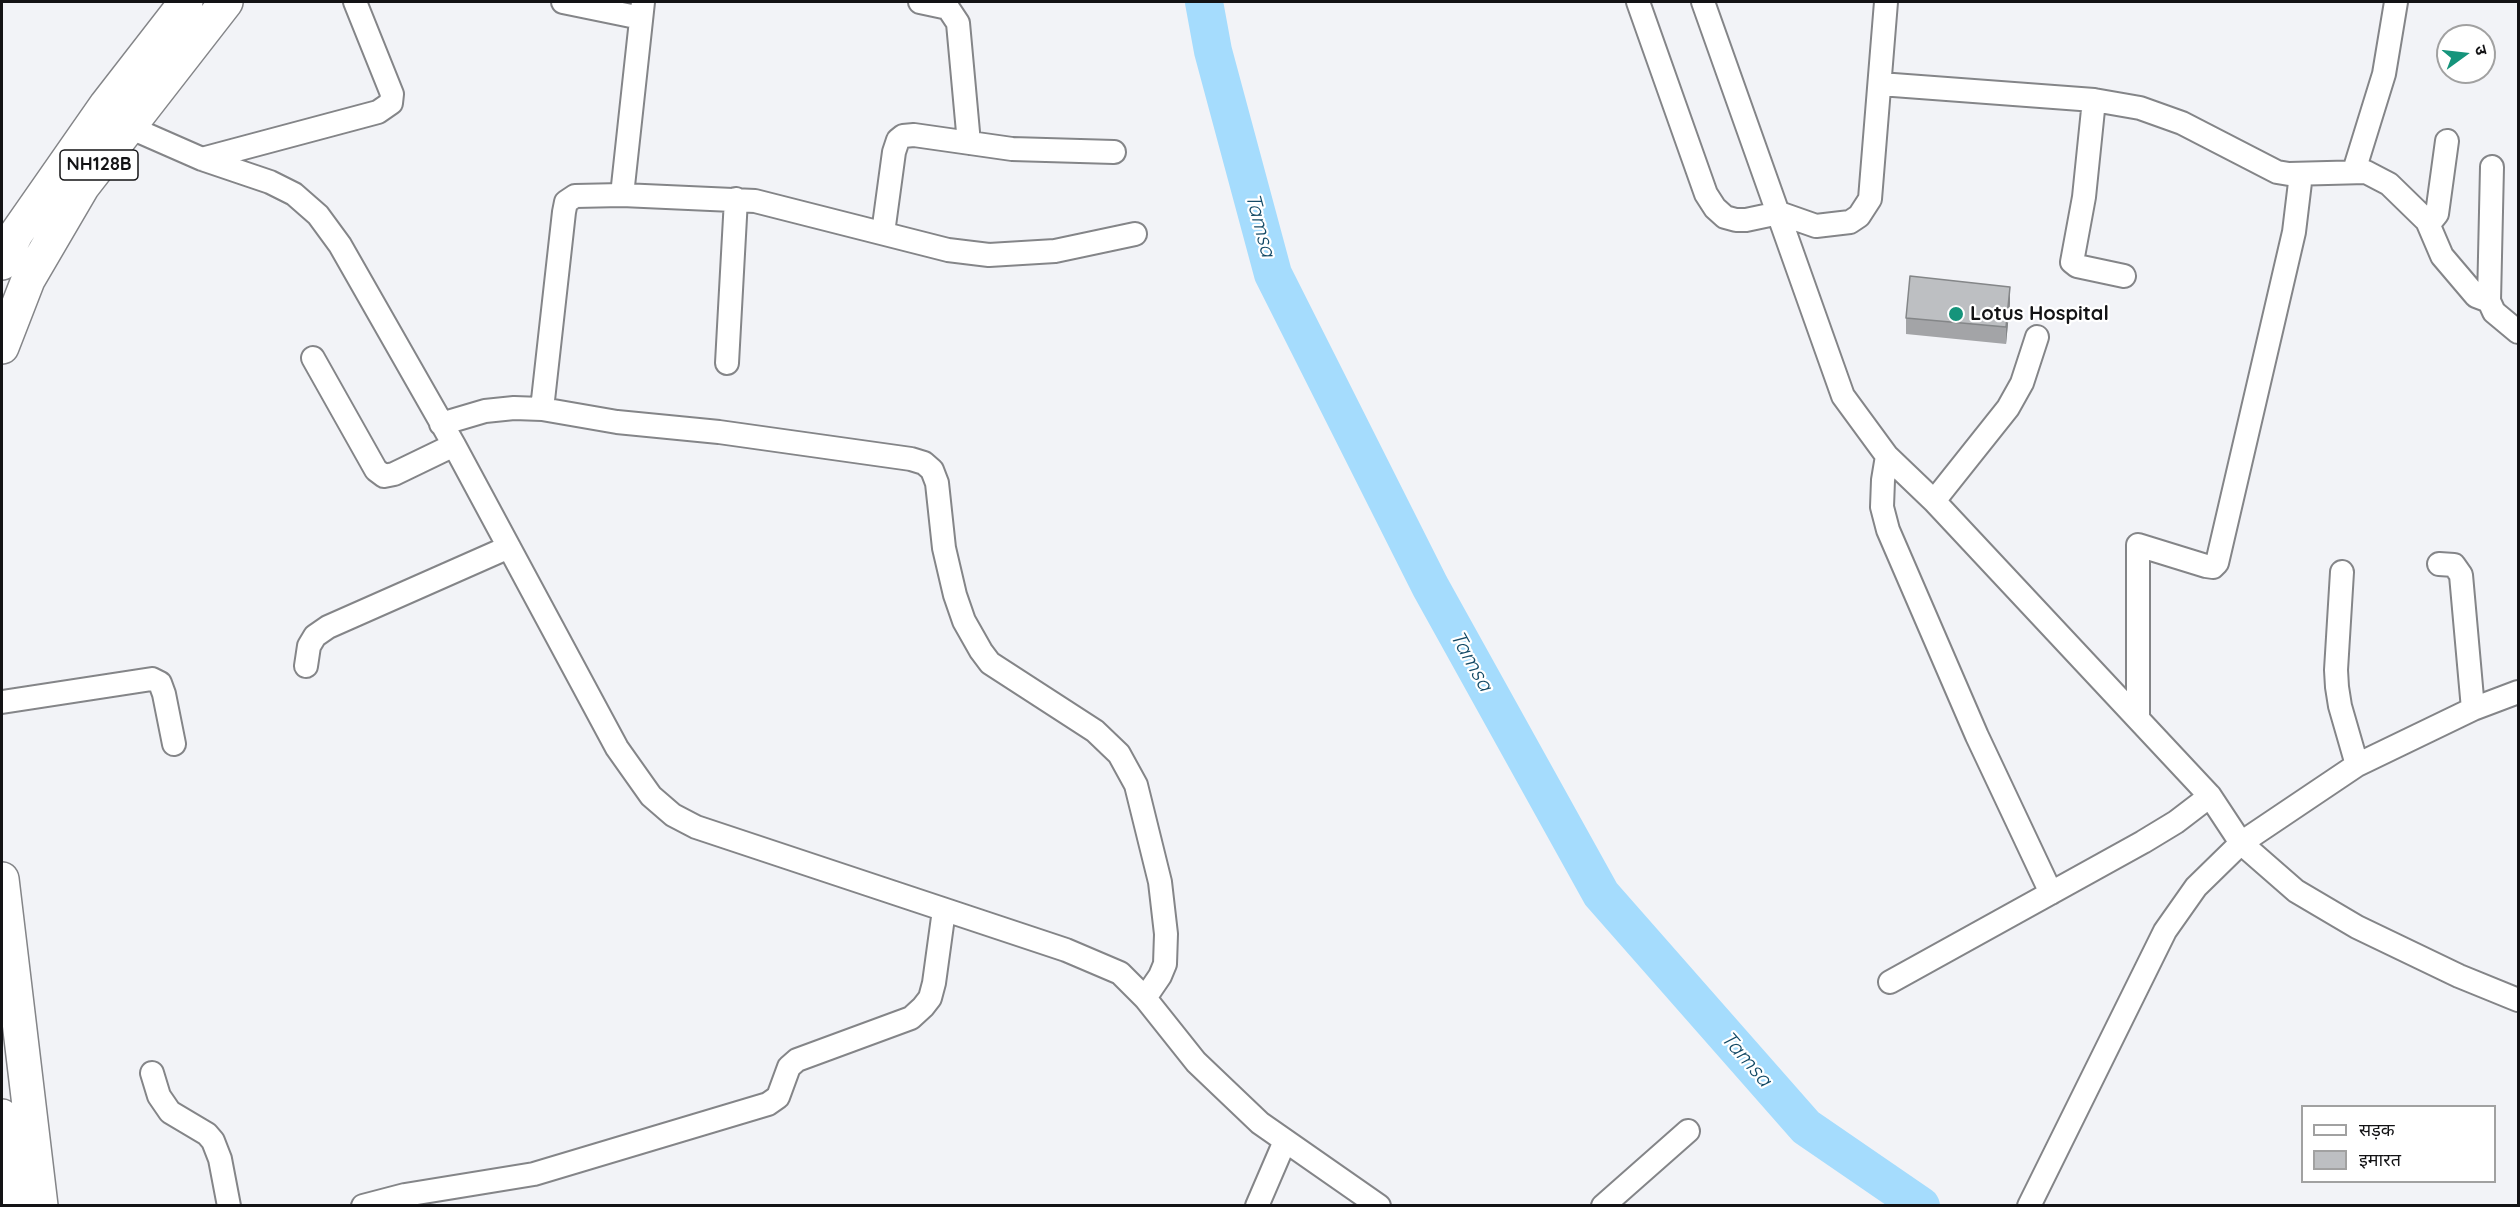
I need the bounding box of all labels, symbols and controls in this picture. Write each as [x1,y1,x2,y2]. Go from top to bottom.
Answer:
north arrow [2436,24,2496,84]
text: उ [2471,43,2492,57]
road number: NH128B [60,150,138,180]
water label: Tamsa [1239,190,1281,260]
place label: Lotus Hospital [1970,302,2109,326]
marker: Lotus Hospital [1947,305,1965,323]
water label: Tamsa [1444,626,1498,696]
water label: Tamsa [1715,1026,1777,1092]
legend [2301,1105,2496,1183]
text: सड़क [2359,1118,2395,1141]
text: इमारत [2359,1148,2401,1171]

